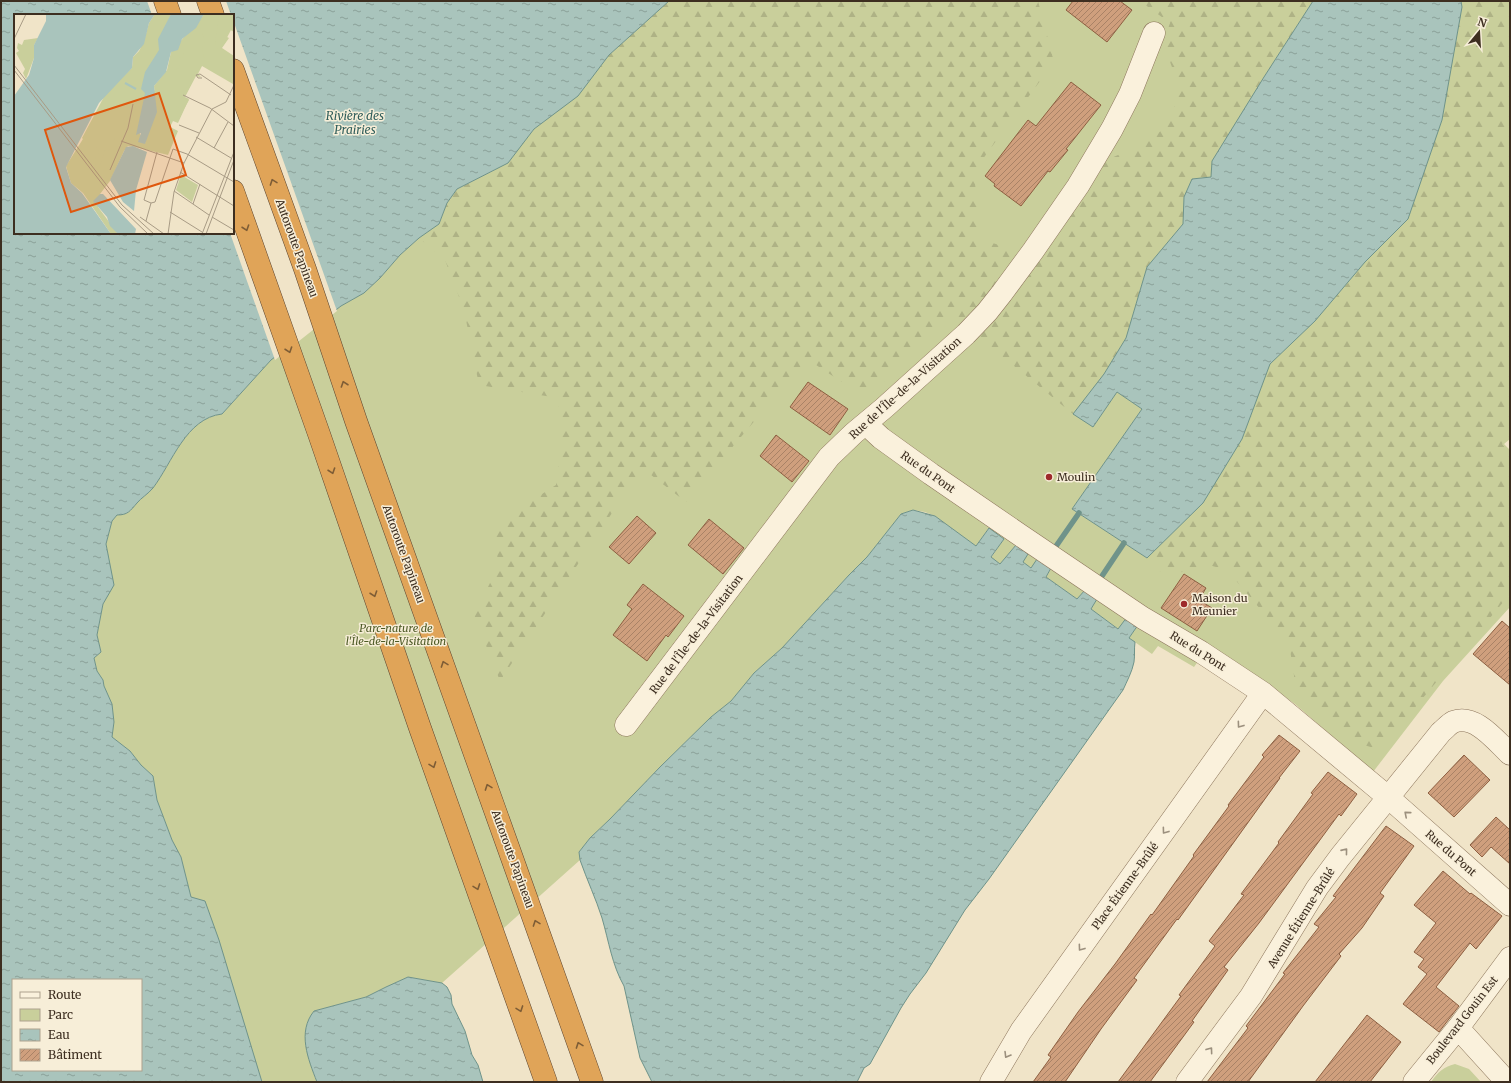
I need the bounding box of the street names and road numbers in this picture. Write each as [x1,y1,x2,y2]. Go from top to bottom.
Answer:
street label: Autoroute Papineau [272,196,321,299]
street label: Rue de l'Île-de-la-Visitation [846,333,964,442]
street label: Rue du Pont [898,448,959,496]
street label: Autoroute Papineau [379,502,428,605]
street label: Rue de l'Île-de-la-Visitation [646,571,746,697]
street label: Rue du Pont [1167,628,1229,674]
street label: Autoroute Papineau [488,807,537,910]
street label: Rue du Pont [1422,827,1480,880]
street label: Place Étienne-Brûlé [1089,839,1161,932]
street label: Avenue Étienne-Brûlé [1264,865,1338,972]
street label: Boulevard Gouin Est [1423,973,1501,1067]

